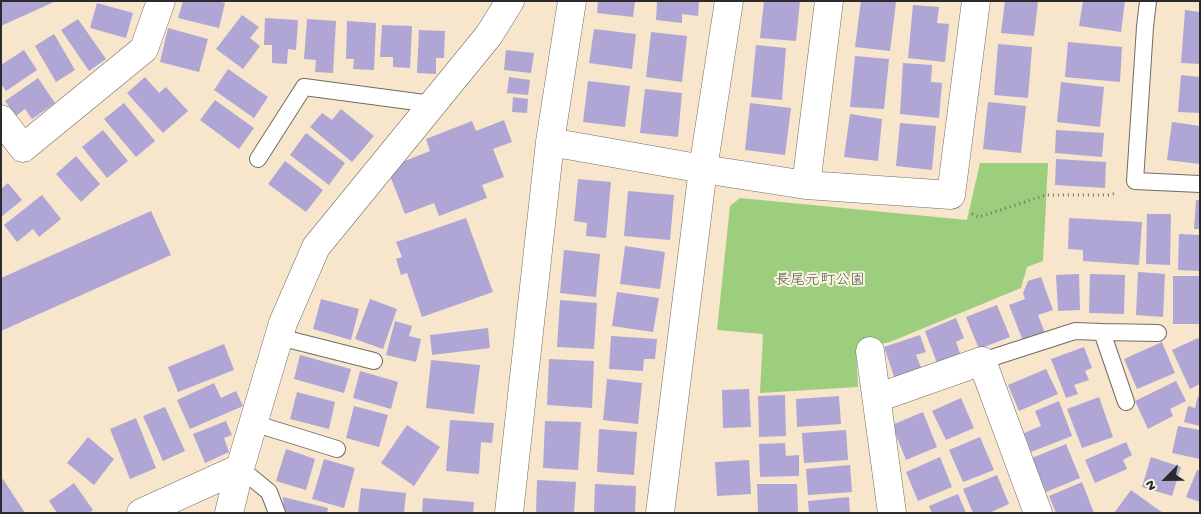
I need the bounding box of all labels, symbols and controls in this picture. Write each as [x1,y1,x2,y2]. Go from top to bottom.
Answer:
park label: 長尾元町公園 [775,273,865,291]
north arrow [1141,454,1191,504]
text: N [1142,478,1161,493]

